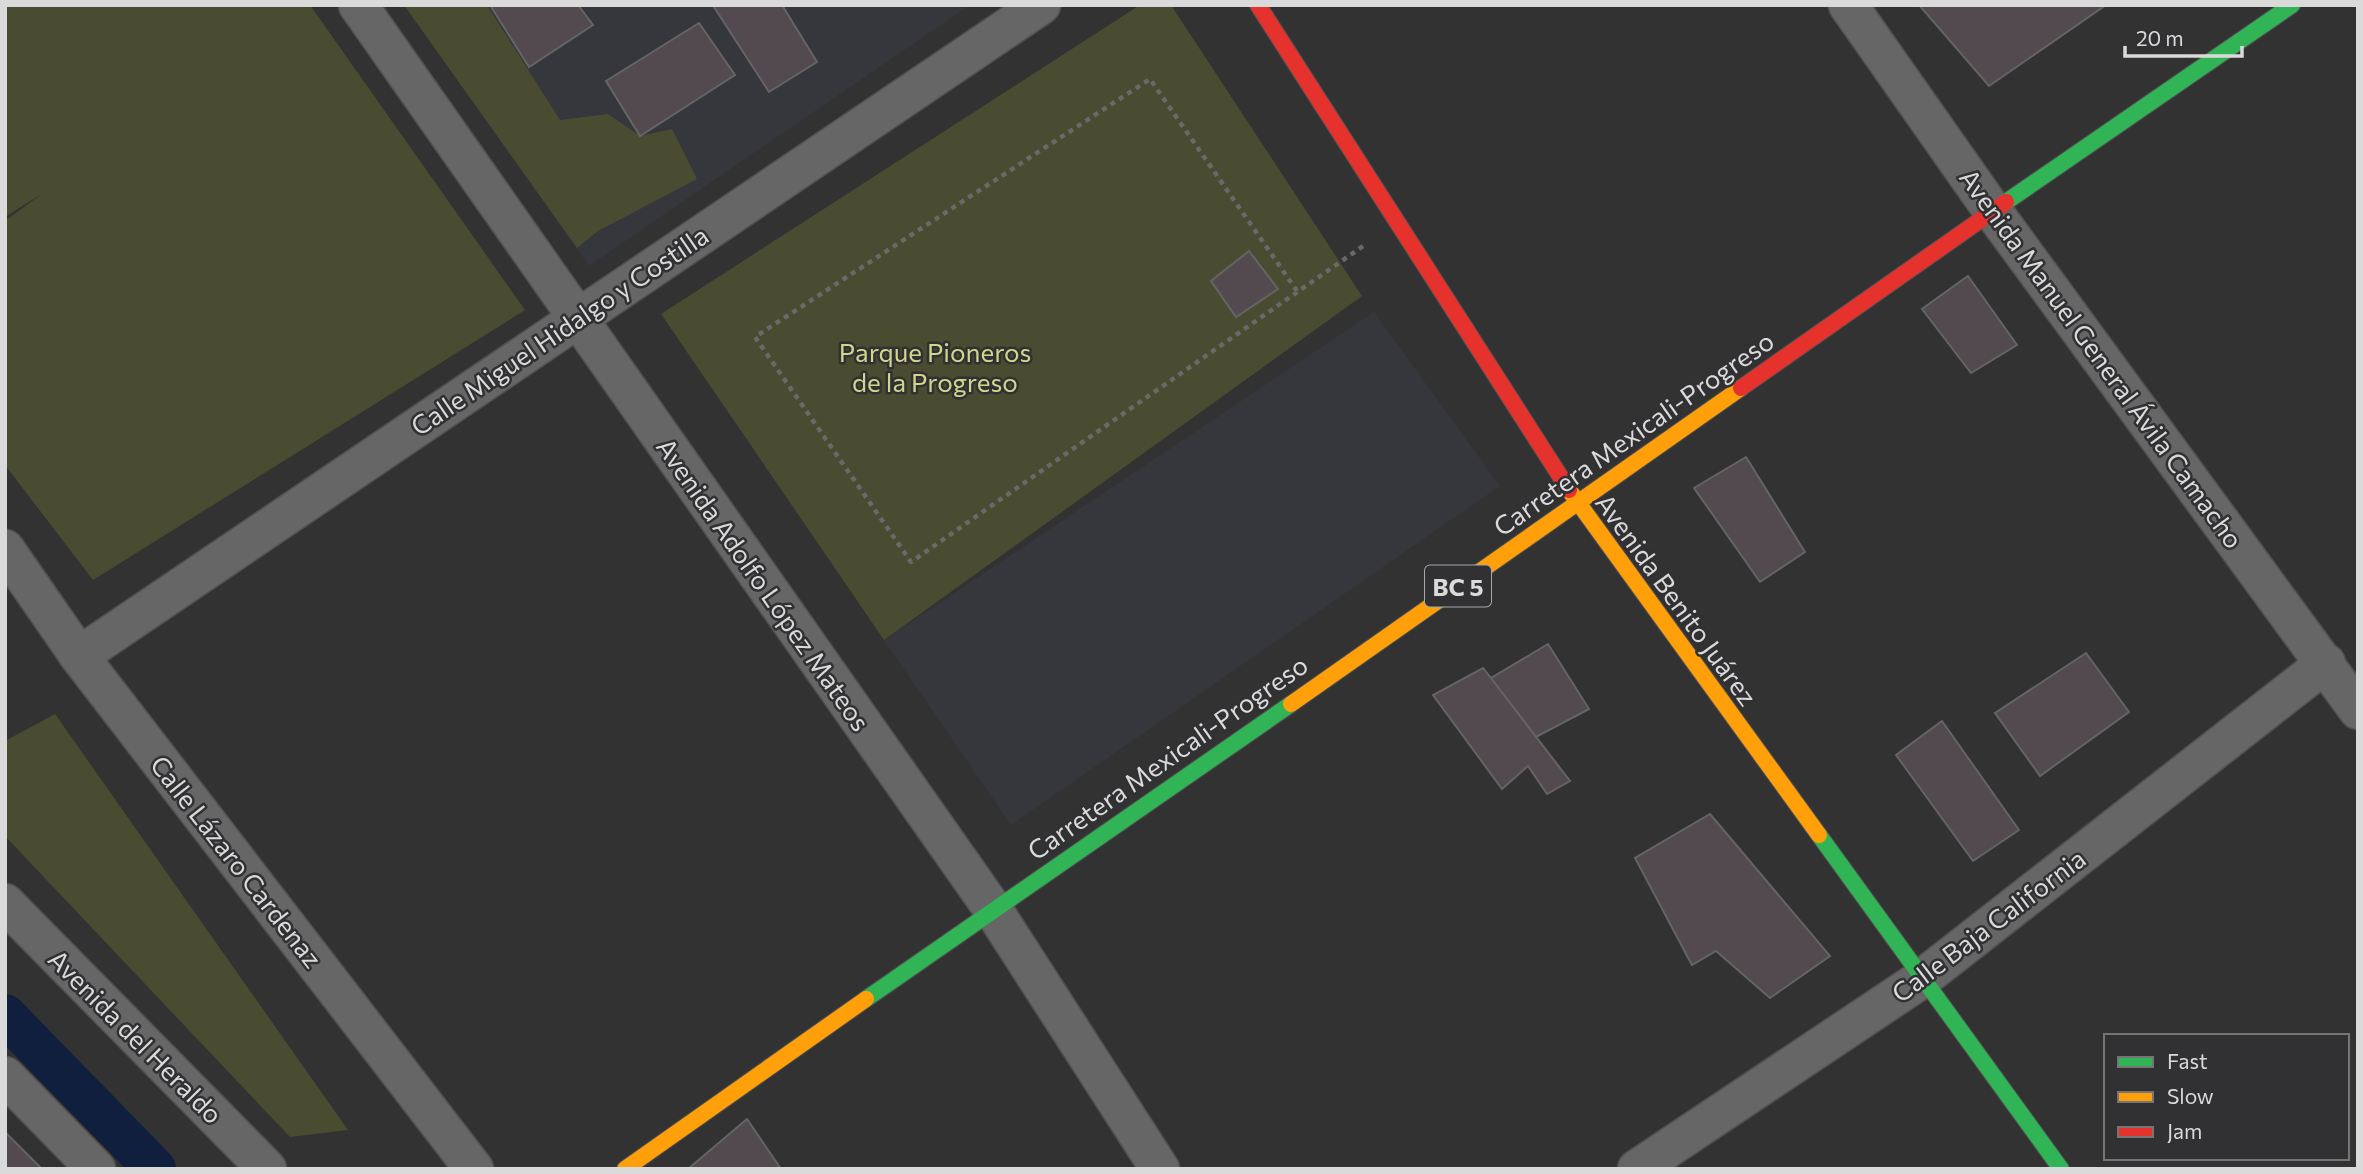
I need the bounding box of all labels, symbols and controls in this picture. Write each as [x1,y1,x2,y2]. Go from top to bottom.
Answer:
scale bar [2125,14,2242,58]
text: 20 m [2136,25,2184,50]
street label: Avenida Manuel General Ávila Camacho [1954,162,2250,554]
street label: Calle Miguel Hidalgo y Costilla [404,219,714,441]
street label: Carretera Mexicali-Progreso [1487,324,1779,542]
park label: Parque Pioneros de la Progreso [839,336,1031,397]
street label: Avenida Adolfo López Mateos [651,432,877,736]
street label: Avenida Benito Juárez [1590,487,1764,711]
road number: BC 5 [1425,566,1491,606]
street label: Carretera Mexicali-Progreso [1021,648,1313,866]
street label: Calle Lázaro Cardenaz [145,749,329,973]
street label: Calle Baja California [1885,842,2091,1008]
street label: Avenida del Heraldo [43,943,229,1129]
legend [2104,1034,2349,1160]
text: Fast [2167,1048,2208,1073]
text: Slow [2167,1083,2214,1108]
text: Jam [2167,1118,2202,1143]

